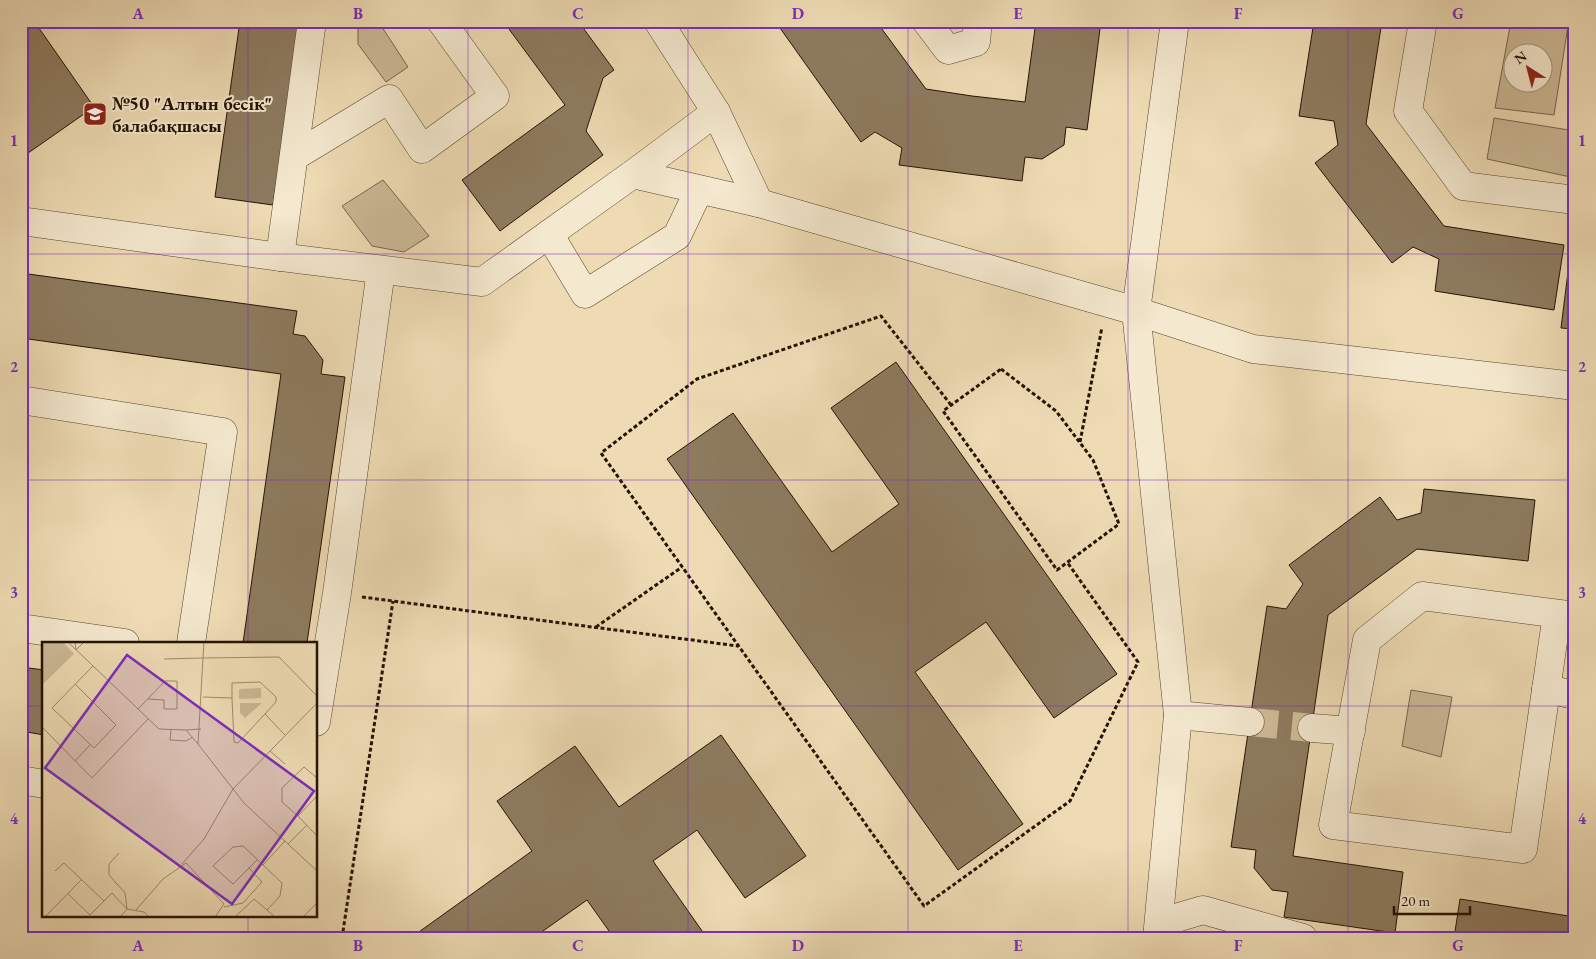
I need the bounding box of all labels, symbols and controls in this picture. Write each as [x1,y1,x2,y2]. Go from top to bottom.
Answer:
text: A [131,3,144,24]
text: B [353,3,363,24]
text: C [572,3,584,24]
text: D [792,3,804,24]
text: E [1013,3,1023,24]
text: F [1234,3,1243,24]
text: G [1452,3,1464,24]
north arrow [1504,42,1554,92]
text: N [1510,46,1531,68]
place label: №50 "Алтын бесік" балабақшасы [112,91,272,138]
school or university icon: №50 "Алтын бесік" балабақшасы [82,101,108,127]
text: 1 [10,130,18,151]
text: 1 [1578,130,1586,151]
text: 2 [10,356,19,377]
text: 2 [1578,356,1587,377]
text: 3 [10,582,18,603]
text: 3 [1578,582,1586,603]
inset map [42,642,318,916]
text: 4 [10,808,19,829]
text: 4 [1578,808,1587,829]
scale bar [1394,884,1470,916]
text: 20 m [1401,891,1430,910]
text: A [131,935,144,956]
text: B [353,935,363,956]
text: C [572,935,584,956]
text: D [792,935,804,956]
text: E [1013,935,1023,956]
text: F [1234,935,1243,956]
text: G [1452,935,1464,956]

